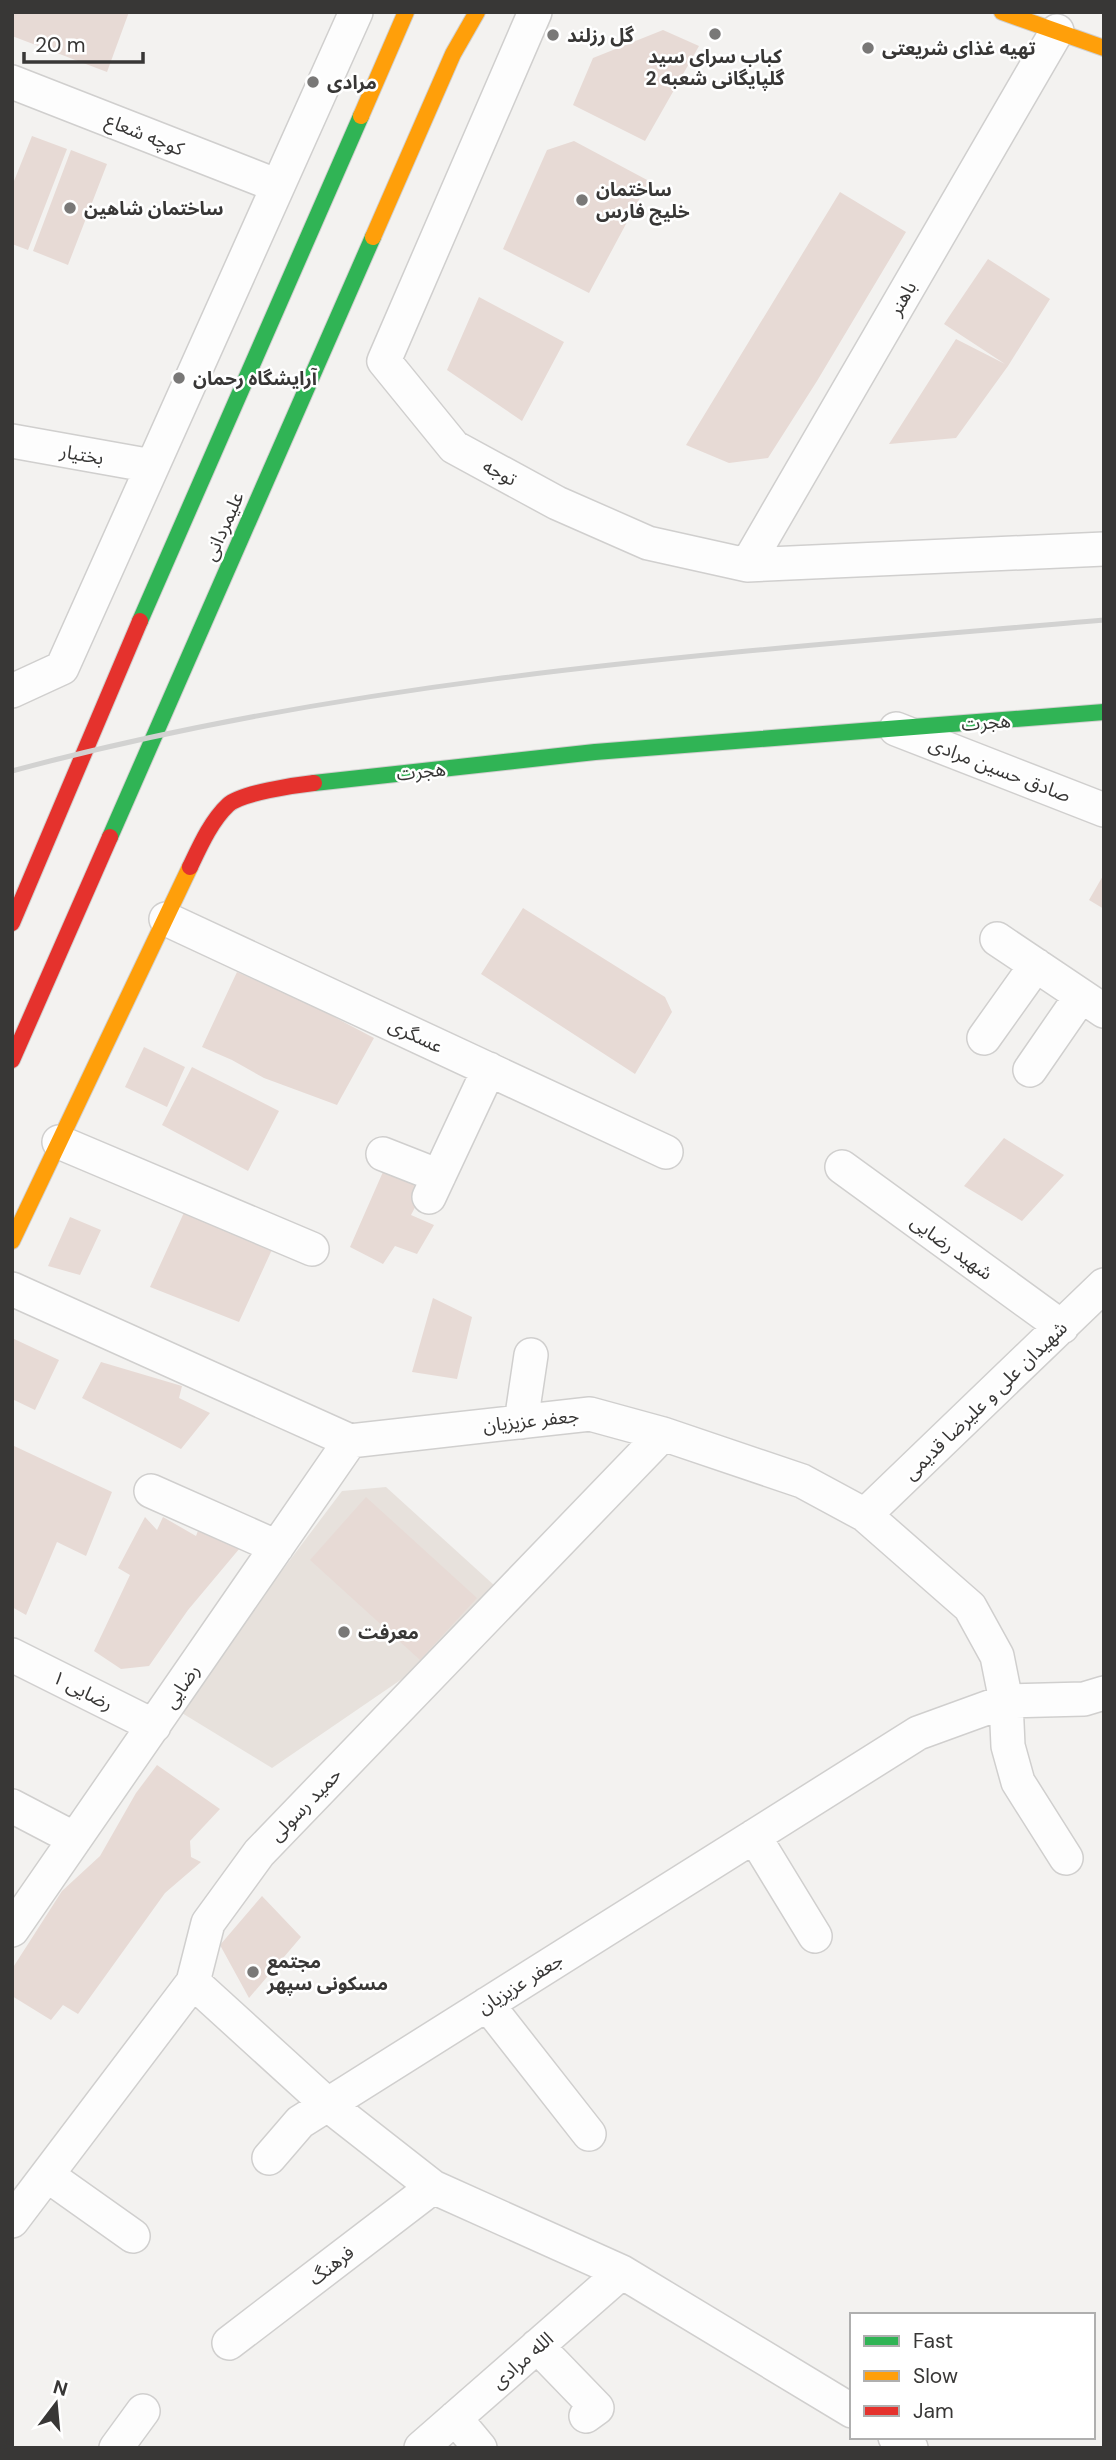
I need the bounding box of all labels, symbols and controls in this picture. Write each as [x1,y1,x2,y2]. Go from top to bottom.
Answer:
scale bar [24,21,144,65]
place label: گل رزلند [567,23,634,48]
marker: کباب سرای سید گلپایگانی شعبه 2 [707,26,723,42]
marker: گل رزلند [545,27,561,43]
text: 20 m [35,31,86,59]
place label: تهیه غذای شریعتی [882,36,1036,61]
marker: تهیه غذای شریعتی [860,40,876,56]
place label: کباب سرای سید گلپایگانی شعبه 2 [645,44,785,91]
place label: مرادی [327,70,377,95]
marker: مرادی [305,74,321,90]
street label: کوچه شعاع [102,107,189,163]
place label: ساختمان خلیج فارس [596,177,690,226]
marker: ساختمان خلیج فارس [574,192,590,208]
place label: ساختمان شاهین [84,196,224,221]
marker: ساختمان شاهین [62,200,78,216]
street label: باهنر [882,277,922,321]
place label: آرایشگاه رحمان [193,366,318,391]
marker: آرایشگاه رحمان [171,370,187,386]
street label: بختیار [57,438,106,471]
street label: توجه [478,453,521,492]
street label: علیمردانی [197,488,250,565]
street label: هجرت [961,708,1012,737]
street label: صادق حسین مرادی [925,731,1074,808]
street label: هجرت [395,756,447,787]
street label: عسگری [385,1012,447,1059]
street label: شهید رضایی [906,1209,998,1286]
street label: شهیدان علی و علیرضا قدیمی [898,1315,1073,1485]
street label: جعفر عزیزیان [482,1403,580,1438]
place label: معرفت [358,1620,419,1645]
marker: معرفت [336,1624,352,1640]
street label: رضایی [157,1659,205,1713]
street label: رضایی ۱ [48,1665,117,1716]
street label: حمید رسولی [264,1762,347,1847]
street label: جعفر عزیزیان [473,1947,568,2020]
place label: مجتمع مسکونی سپهر [266,1949,388,1996]
marker: مجتمع مسکونی سپهر [245,1964,261,1980]
street label: فرهنگ [303,2240,359,2291]
legend [850,2313,1095,2439]
street label: الله مرادی [486,2327,559,2394]
text: Fast [913,2327,953,2355]
text: Slow [913,2362,958,2390]
north arrow [21,2369,91,2439]
text: N [50,2374,71,2402]
text: Jam [913,2397,954,2425]

